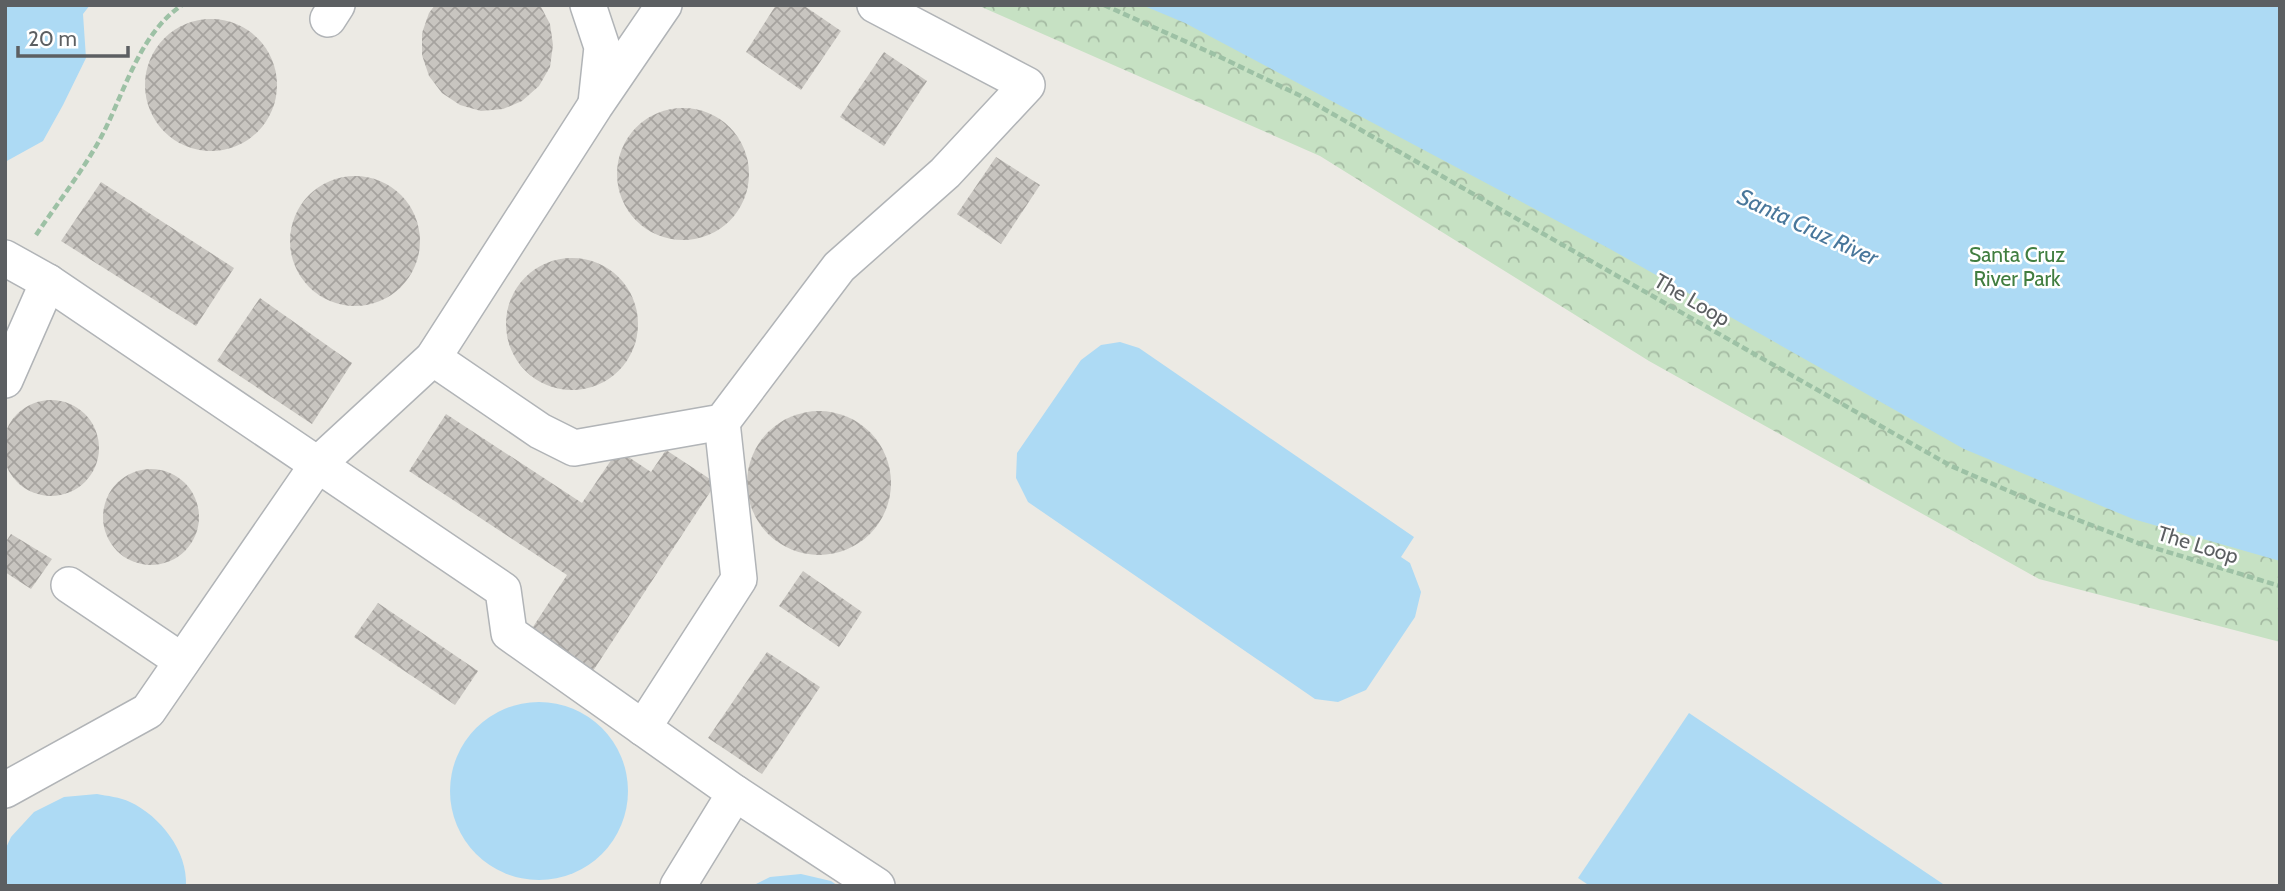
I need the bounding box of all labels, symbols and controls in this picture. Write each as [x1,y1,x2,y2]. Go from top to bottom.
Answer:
scale bar [18,14,128,58]
text: 20 m [28,26,77,51]
water label: Santa Cruz River [1733,182,1884,272]
park label: Santa Cruz River Park [1969,242,2065,291]
street label: The Loop [1650,268,1734,331]
street label: The Loop [2155,520,2242,569]

